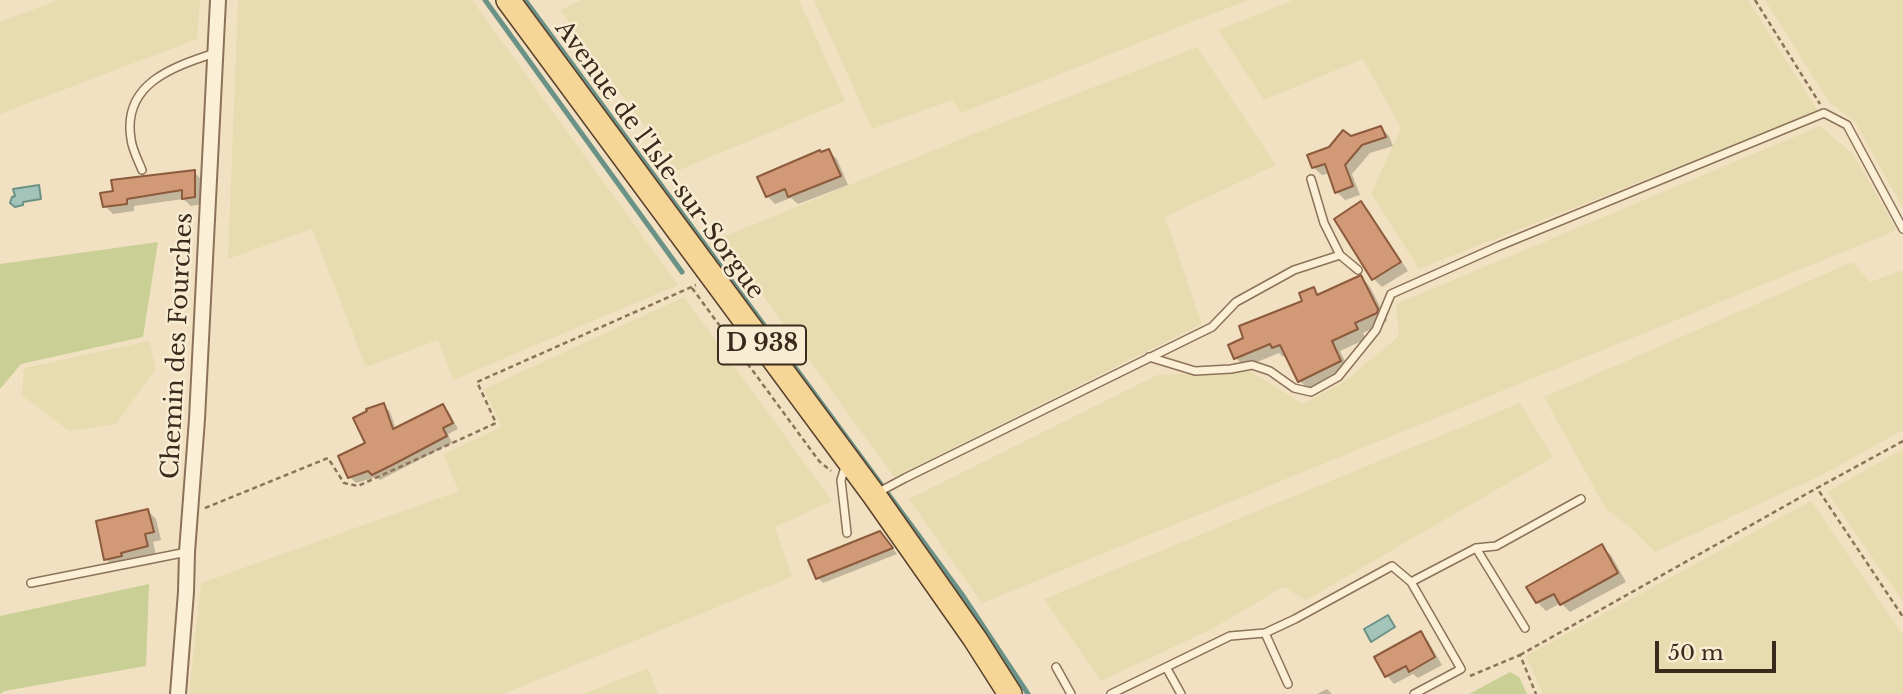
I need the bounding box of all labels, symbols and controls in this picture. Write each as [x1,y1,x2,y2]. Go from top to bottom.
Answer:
street label: Avenue de l'Isle-sur-Sorgue [548,15,770,305]
street label: Chemin des Fourches [157,212,199,480]
road number: D 938 [718,326,806,364]
scale bar [1658,628,1779,672]
text: 50 m [1668,640,1723,666]

